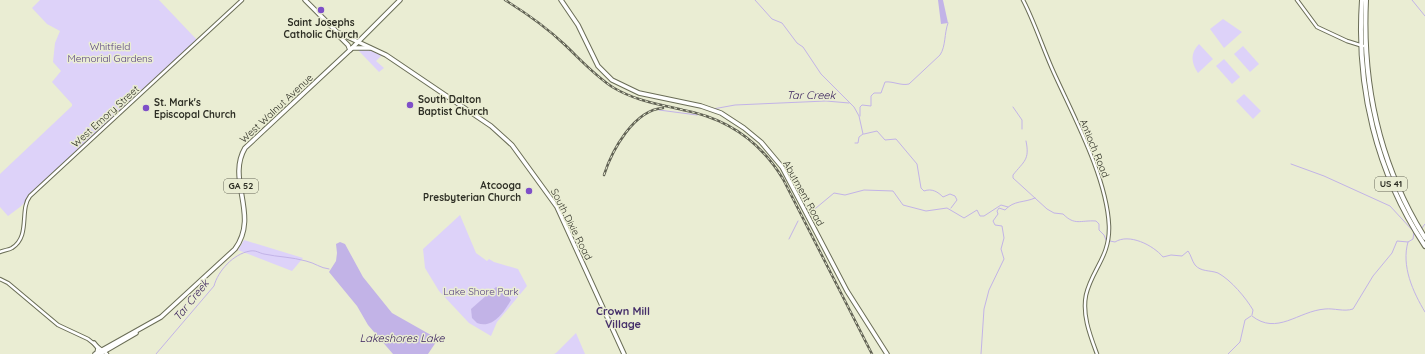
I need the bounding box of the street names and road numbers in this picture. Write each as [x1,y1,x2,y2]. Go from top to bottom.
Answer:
street label: West Walnut Avenue [237,71,316,146]
street label: West Emory Street [69,82,142,150]
street label: Antioch Road [1077,117,1112,179]
street label: Abutment Road [780,158,827,228]
road number: US 41 [1375,177,1407,191]
road number: GA 52 [224,179,258,193]
street label: South Dixie Road [548,186,595,262]

